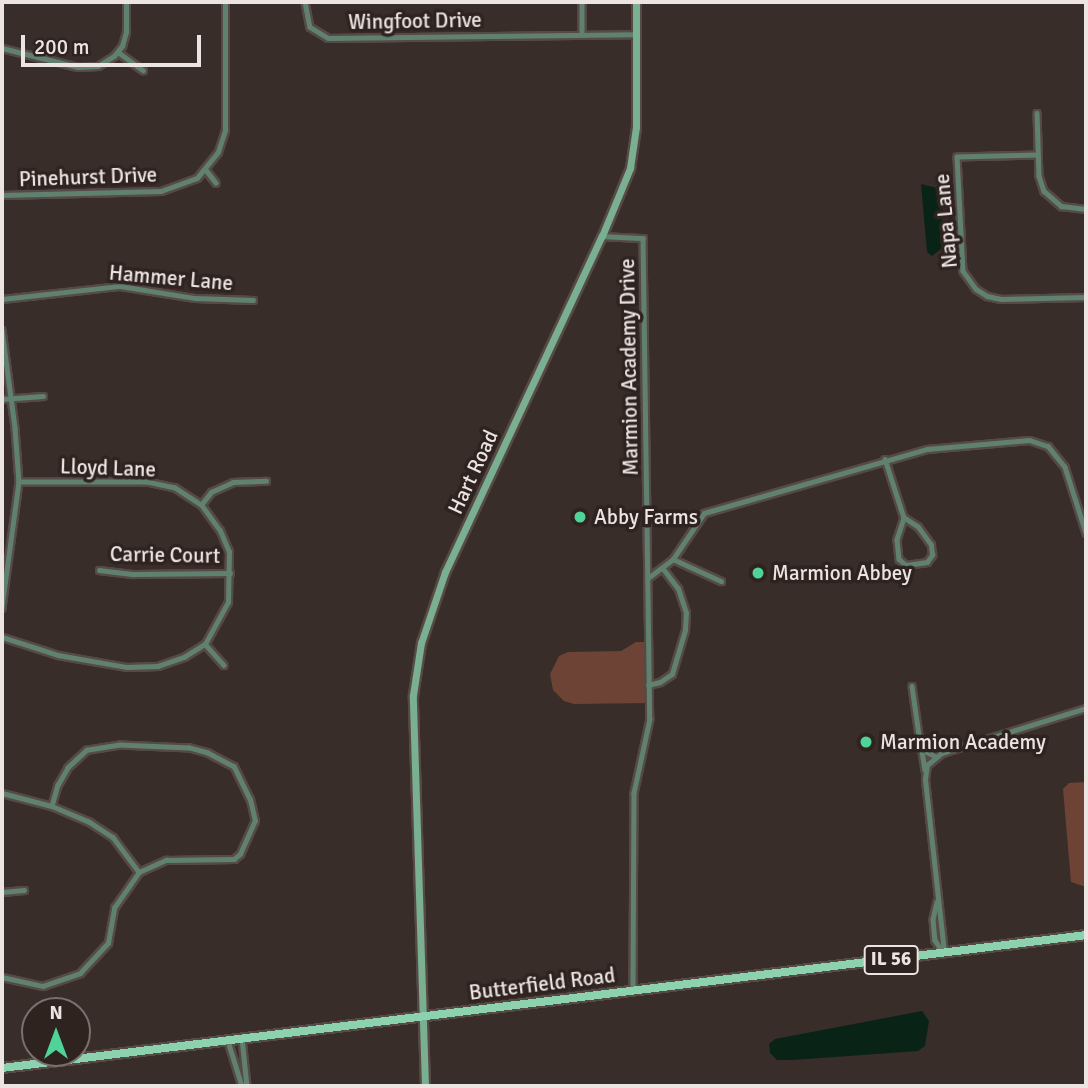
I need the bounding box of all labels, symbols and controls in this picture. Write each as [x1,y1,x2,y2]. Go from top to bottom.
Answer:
street label: Wingfoot Drive [348,7,482,35]
scale bar [24,21,205,65]
text: 200 m [34,34,89,60]
street label: Pinehurst Drive [18,162,158,192]
street label: Napa Lane [929,173,963,269]
street label: Marmion Academy Drive [615,258,643,476]
street label: Hammer Lane [108,260,234,296]
street label: Hart Road [443,426,503,518]
street label: Lloyd Lane [60,454,156,482]
place label: Abby Farms [594,504,698,530]
marker: Abby Farms [572,509,588,525]
street label: Carrie Court [110,541,220,569]
place label: Marmion Abbey [772,560,912,586]
marker: Marmion Abbey [750,565,766,581]
place label: Marmion Academy [880,729,1046,755]
marker: Marmion Academy [858,734,874,750]
road number: IL 56 [863,944,919,976]
street label: Butterfield Road [468,963,616,1005]
north arrow [21,997,91,1067]
text: N [49,1001,63,1025]

